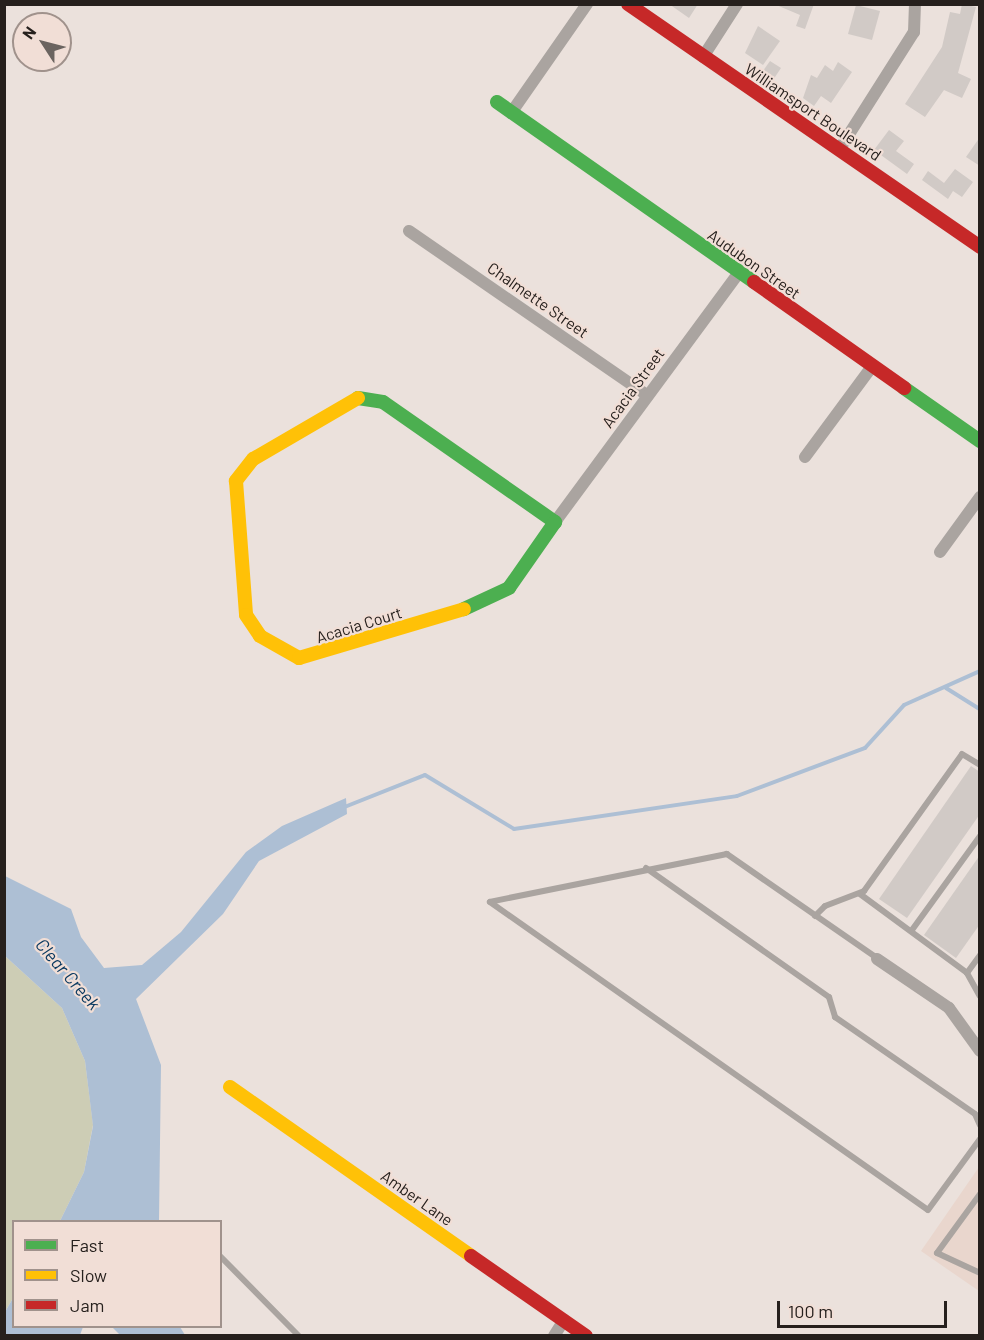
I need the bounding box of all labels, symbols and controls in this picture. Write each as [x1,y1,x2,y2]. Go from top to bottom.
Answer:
north arrow [12,12,72,72]
text: N [18,22,39,42]
street label: Williamsport Boulevard [741,59,885,165]
street label: Audubon Street [704,225,804,303]
street label: Chalmette Street [484,258,592,342]
street label: Acacia Street [598,345,668,431]
street label: Acacia Court [314,603,404,647]
water label: Clear Creek [31,934,105,1014]
street label: Amber Lane [377,1166,457,1230]
legend [12,1220,222,1328]
text: Fast [70,1234,104,1256]
text: Slow [70,1264,107,1286]
scale bar [780,1289,950,1327]
text: Jam [70,1294,104,1316]
text: 100 m [788,1300,833,1322]

